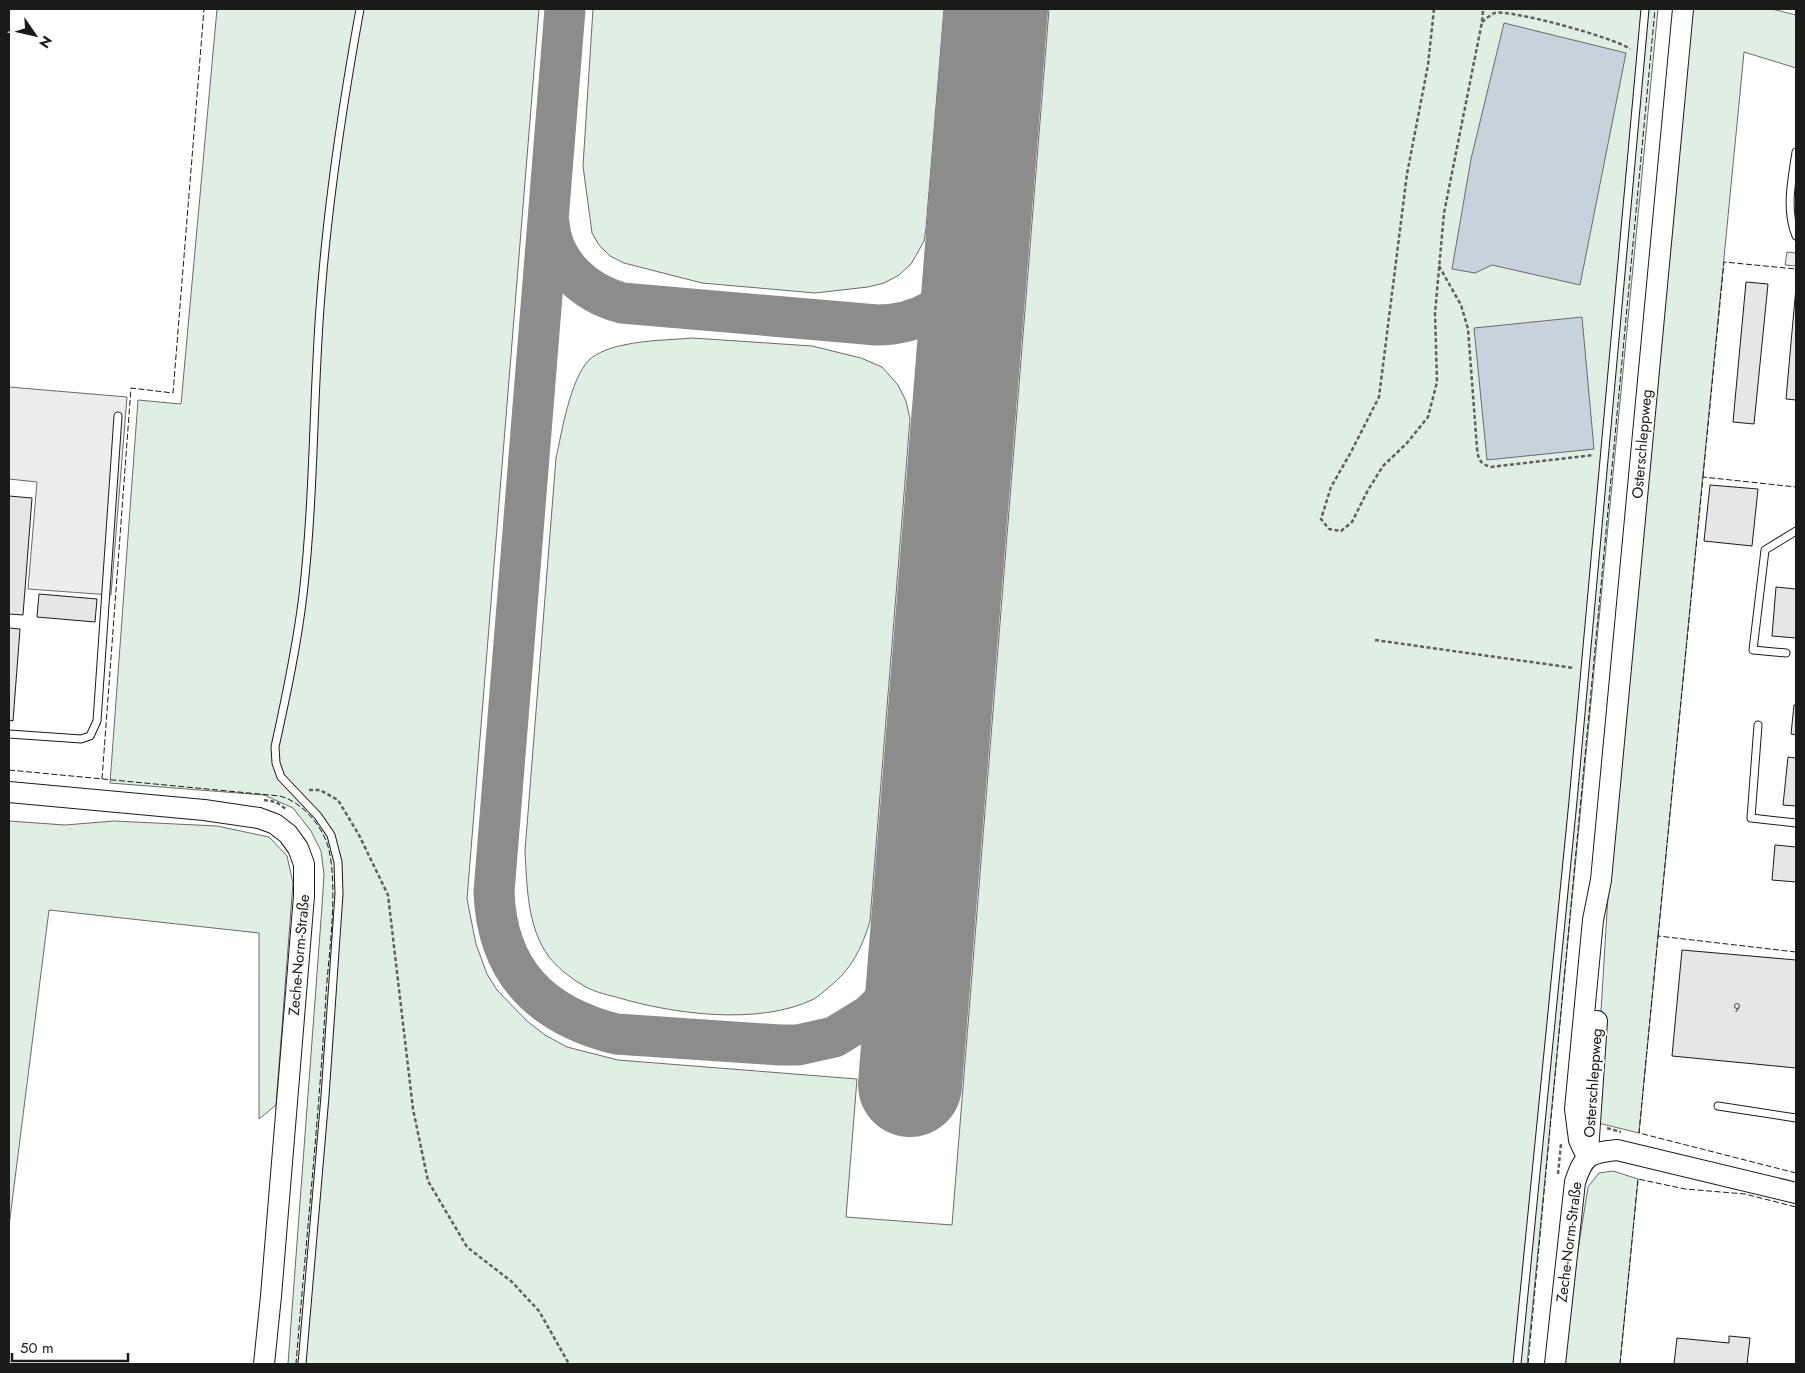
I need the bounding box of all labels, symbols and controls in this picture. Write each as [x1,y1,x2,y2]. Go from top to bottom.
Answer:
north arrow [10,10,60,60]
text: N [34,32,57,52]
street label: Osterschleppweg [1626,388,1658,500]
street label: Zeche-Norm-Straße [283,893,315,1017]
house number: 9 [1734,999,1741,1017]
street label: Osterschleppweg [1578,1027,1608,1139]
street label: Zeche-Norm-Straße [1551,1180,1587,1304]
scale bar [12,1330,129,1362]
text: 50 m [20,1337,54,1359]

